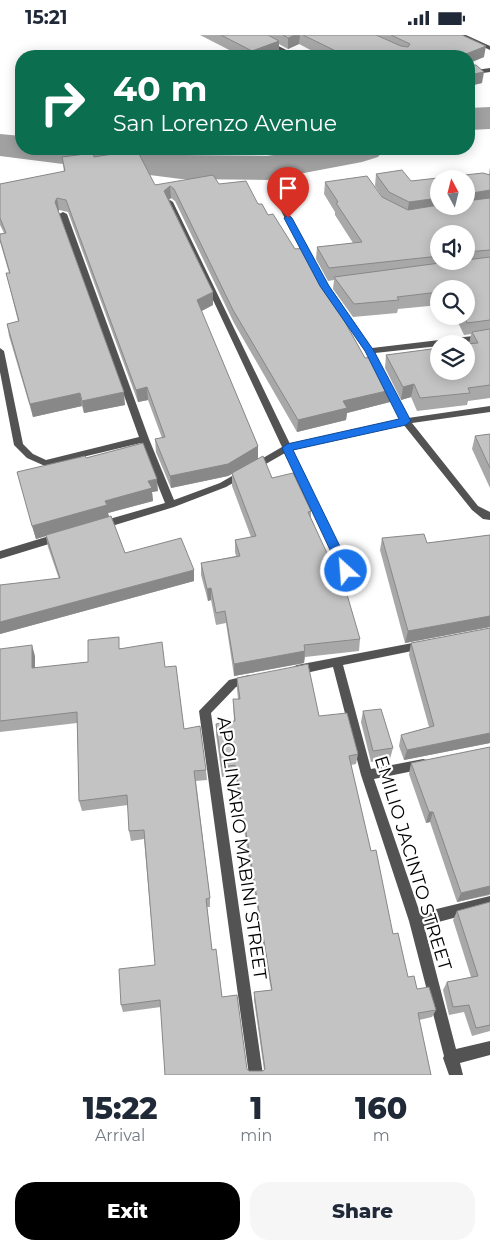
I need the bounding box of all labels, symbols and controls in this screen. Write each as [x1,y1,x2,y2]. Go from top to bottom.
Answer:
text: 15:21 [25,6,67,29]
text: 40 m [113,67,208,110]
icon: right [30,70,95,135]
text: San Lorenzo Avenue [113,110,337,137]
pin [267,167,309,218]
north arrow [430,170,475,215]
map controls [430,170,475,380]
icon: arrive [274,174,302,202]
button: sound [430,225,475,270]
button: search [430,280,475,325]
button: layers [430,335,475,380]
position arrow [319,544,371,596]
street label: APOLINARIO MABINI STREET [213,715,271,982]
street label: EMILIO JACINTO STREET [370,753,456,974]
text: 15:22 [83,1090,158,1127]
text: 1 [250,1090,262,1127]
text: 160 [355,1090,407,1127]
text: Arrival [95,1126,145,1145]
text: min [240,1126,272,1145]
text: m [373,1126,390,1145]
button: Exit [15,1182,240,1240]
button: Share [250,1182,475,1240]

